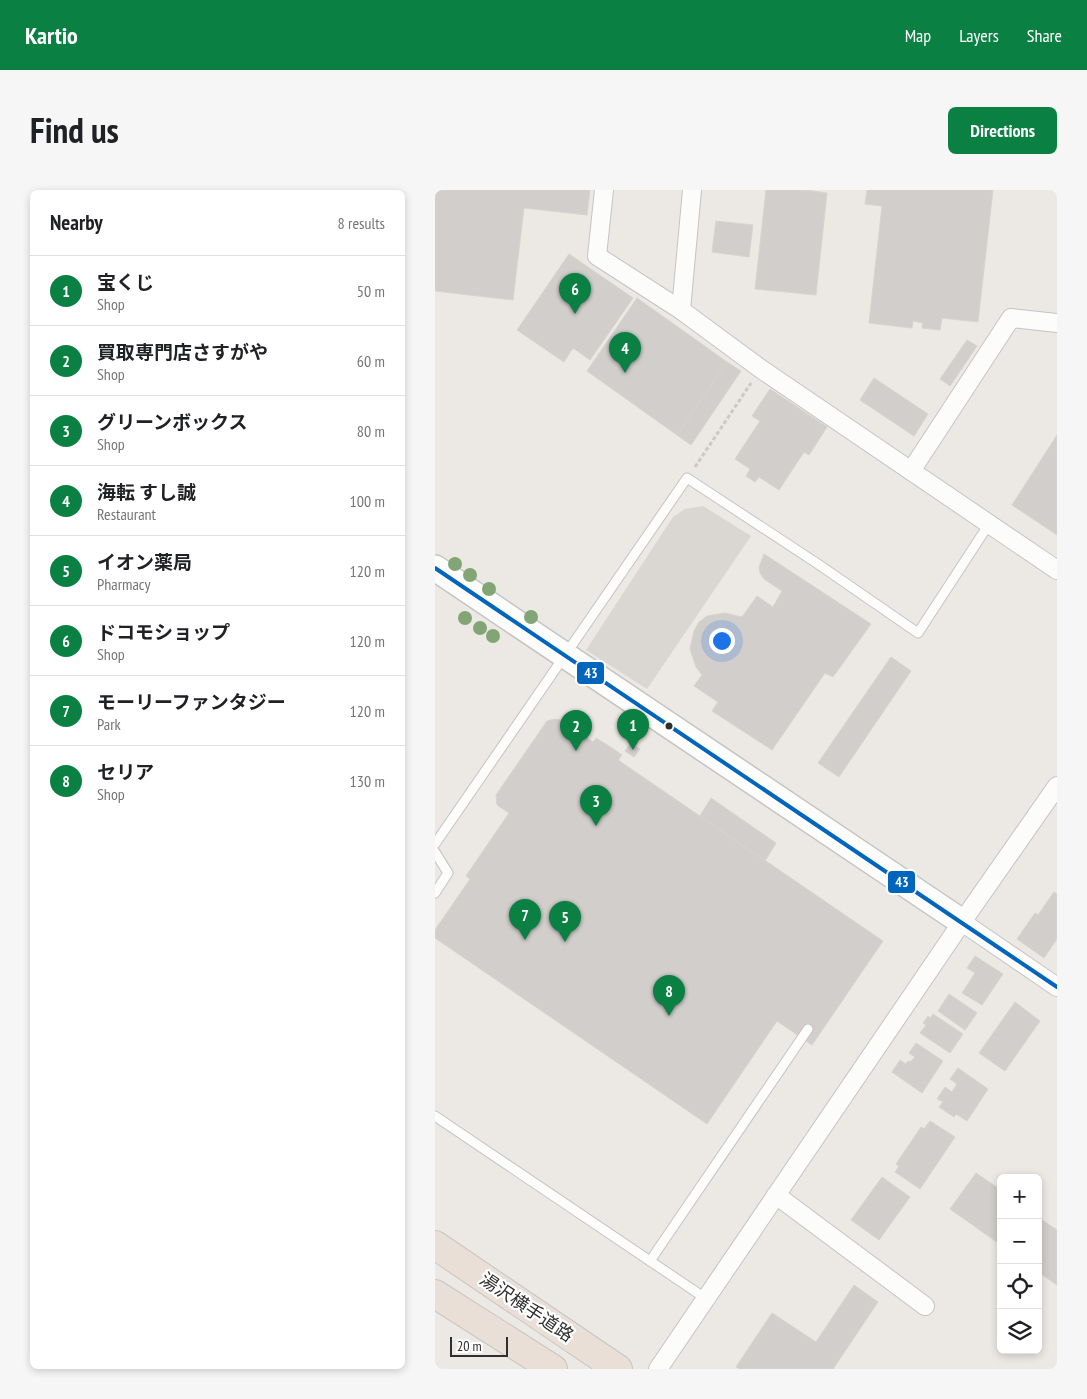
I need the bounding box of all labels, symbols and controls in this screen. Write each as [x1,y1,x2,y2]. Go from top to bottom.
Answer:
text: Kartio [25,20,78,51]
text: Map [905,24,931,47]
text: Layers [959,24,999,47]
text: Share [1027,24,1062,47]
text: Find us [30,107,119,153]
button: Directions [948,107,1057,154]
text: Nearby [50,209,103,236]
text: 8 results [338,213,385,233]
text: 宝くじ [97,270,154,294]
pin: 6 [559,273,591,314]
text: 1 [62,281,70,301]
text: 50 m [357,281,385,301]
text: Shop [97,294,125,314]
pin: 4 [609,332,641,373]
text: 買取専門店さすがや [97,340,268,364]
text: 2 [62,351,70,371]
text: 60 m [357,351,385,371]
text: Shop [97,364,125,384]
text: グリーンボックス [97,410,247,434]
text: 3 [62,421,70,441]
text: 80 m [357,421,385,441]
text: Shop [97,434,125,454]
text: 海転 すし誠 [97,480,196,504]
text: 4 [62,491,70,511]
text: 100 m [350,491,385,511]
text: Restaurant [97,504,156,524]
text: イオン薬局 [97,550,192,574]
text: 5 [62,561,70,581]
text: 120 m [350,561,385,581]
text: Pharmacy [97,574,150,594]
text: ドコモショップ [97,620,230,644]
your location [709,628,735,654]
text: 6 [62,631,70,651]
text: 120 m [350,631,385,651]
text: Shop [97,644,125,664]
line badge: 43 [576,661,605,685]
text: 43 [584,664,598,682]
text: モーリーファンタジー [97,690,286,714]
text: 7 [62,701,70,721]
text: 120 m [350,701,385,721]
pin: 1 [617,709,649,750]
pin: 2 [560,710,592,751]
text: Park [97,714,121,734]
unlabelled marker [664,721,674,731]
text: セリア [97,760,154,784]
text: 8 [62,771,70,791]
text: 130 m [350,771,385,791]
text: Shop [97,784,125,804]
pin: 3 [580,785,612,826]
line badge: 43 [887,870,916,894]
text: 43 [895,873,909,891]
pin: 7 [509,899,541,940]
pin: 5 [549,901,581,942]
pin: 8 [653,975,685,1016]
map controls [997,1174,1042,1354]
button: + [997,1174,1042,1219]
button: − [997,1219,1042,1264]
button: locate [997,1264,1042,1309]
street label: 湯沢横手道路 [476,1267,578,1347]
button: layers [997,1309,1042,1354]
scale bar [450,1334,507,1357]
text: 20 m [457,1337,482,1355]

